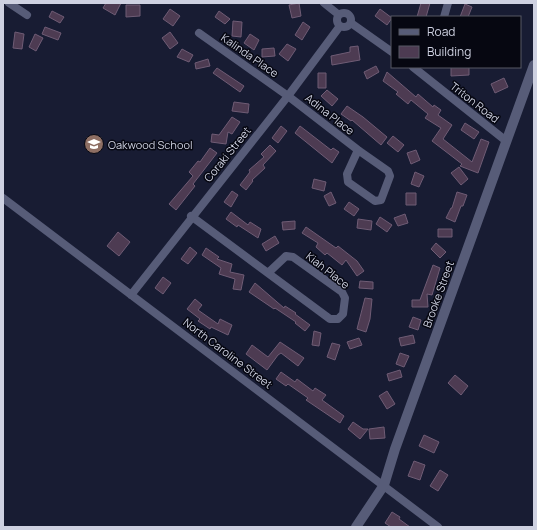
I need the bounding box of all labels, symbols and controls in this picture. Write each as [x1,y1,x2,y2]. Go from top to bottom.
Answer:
legend [391,16,521,68]
text: Road [427,23,455,40]
street label: Kalinda Place [218,30,282,81]
text: Building [427,43,471,60]
street label: Triton Road [448,78,502,126]
street label: Adina Place [302,90,358,138]
street label: Coraki Street [200,123,254,185]
school or university icon: Oakwood School [83,133,105,155]
place label: Oakwood School [108,137,192,152]
street label: Kiah Place [303,248,353,292]
street label: Brooke Street [419,259,457,329]
street label: North Caroline Street [180,314,276,392]

